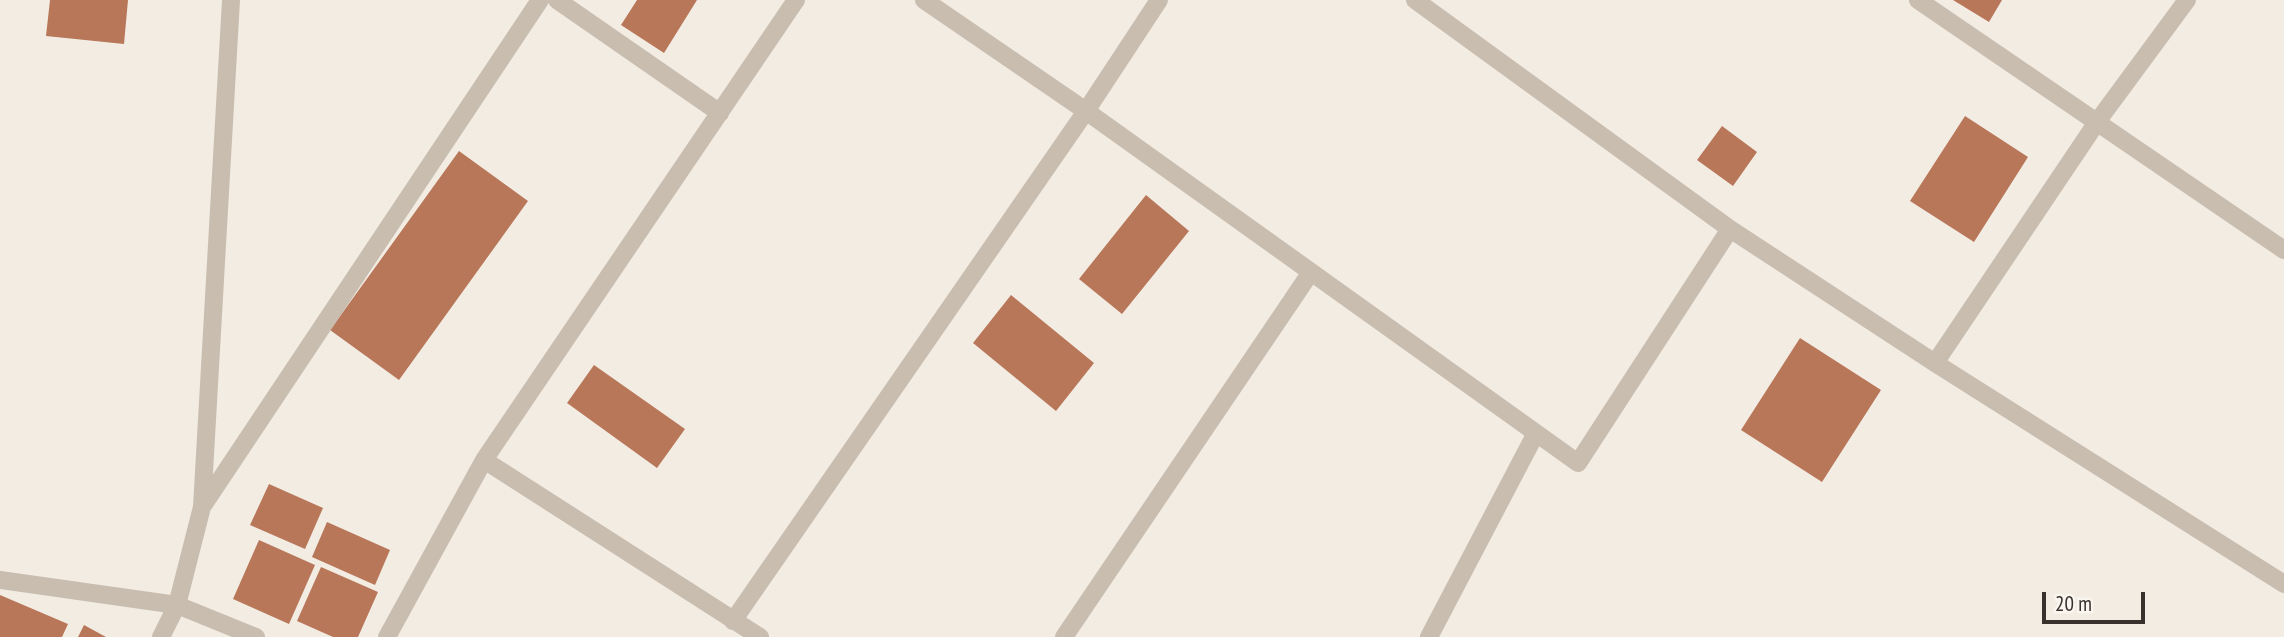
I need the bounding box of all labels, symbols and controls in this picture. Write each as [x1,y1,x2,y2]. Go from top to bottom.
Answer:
scale bar [2046,578,2149,622]
text: 20 m [2055,590,2092,617]

